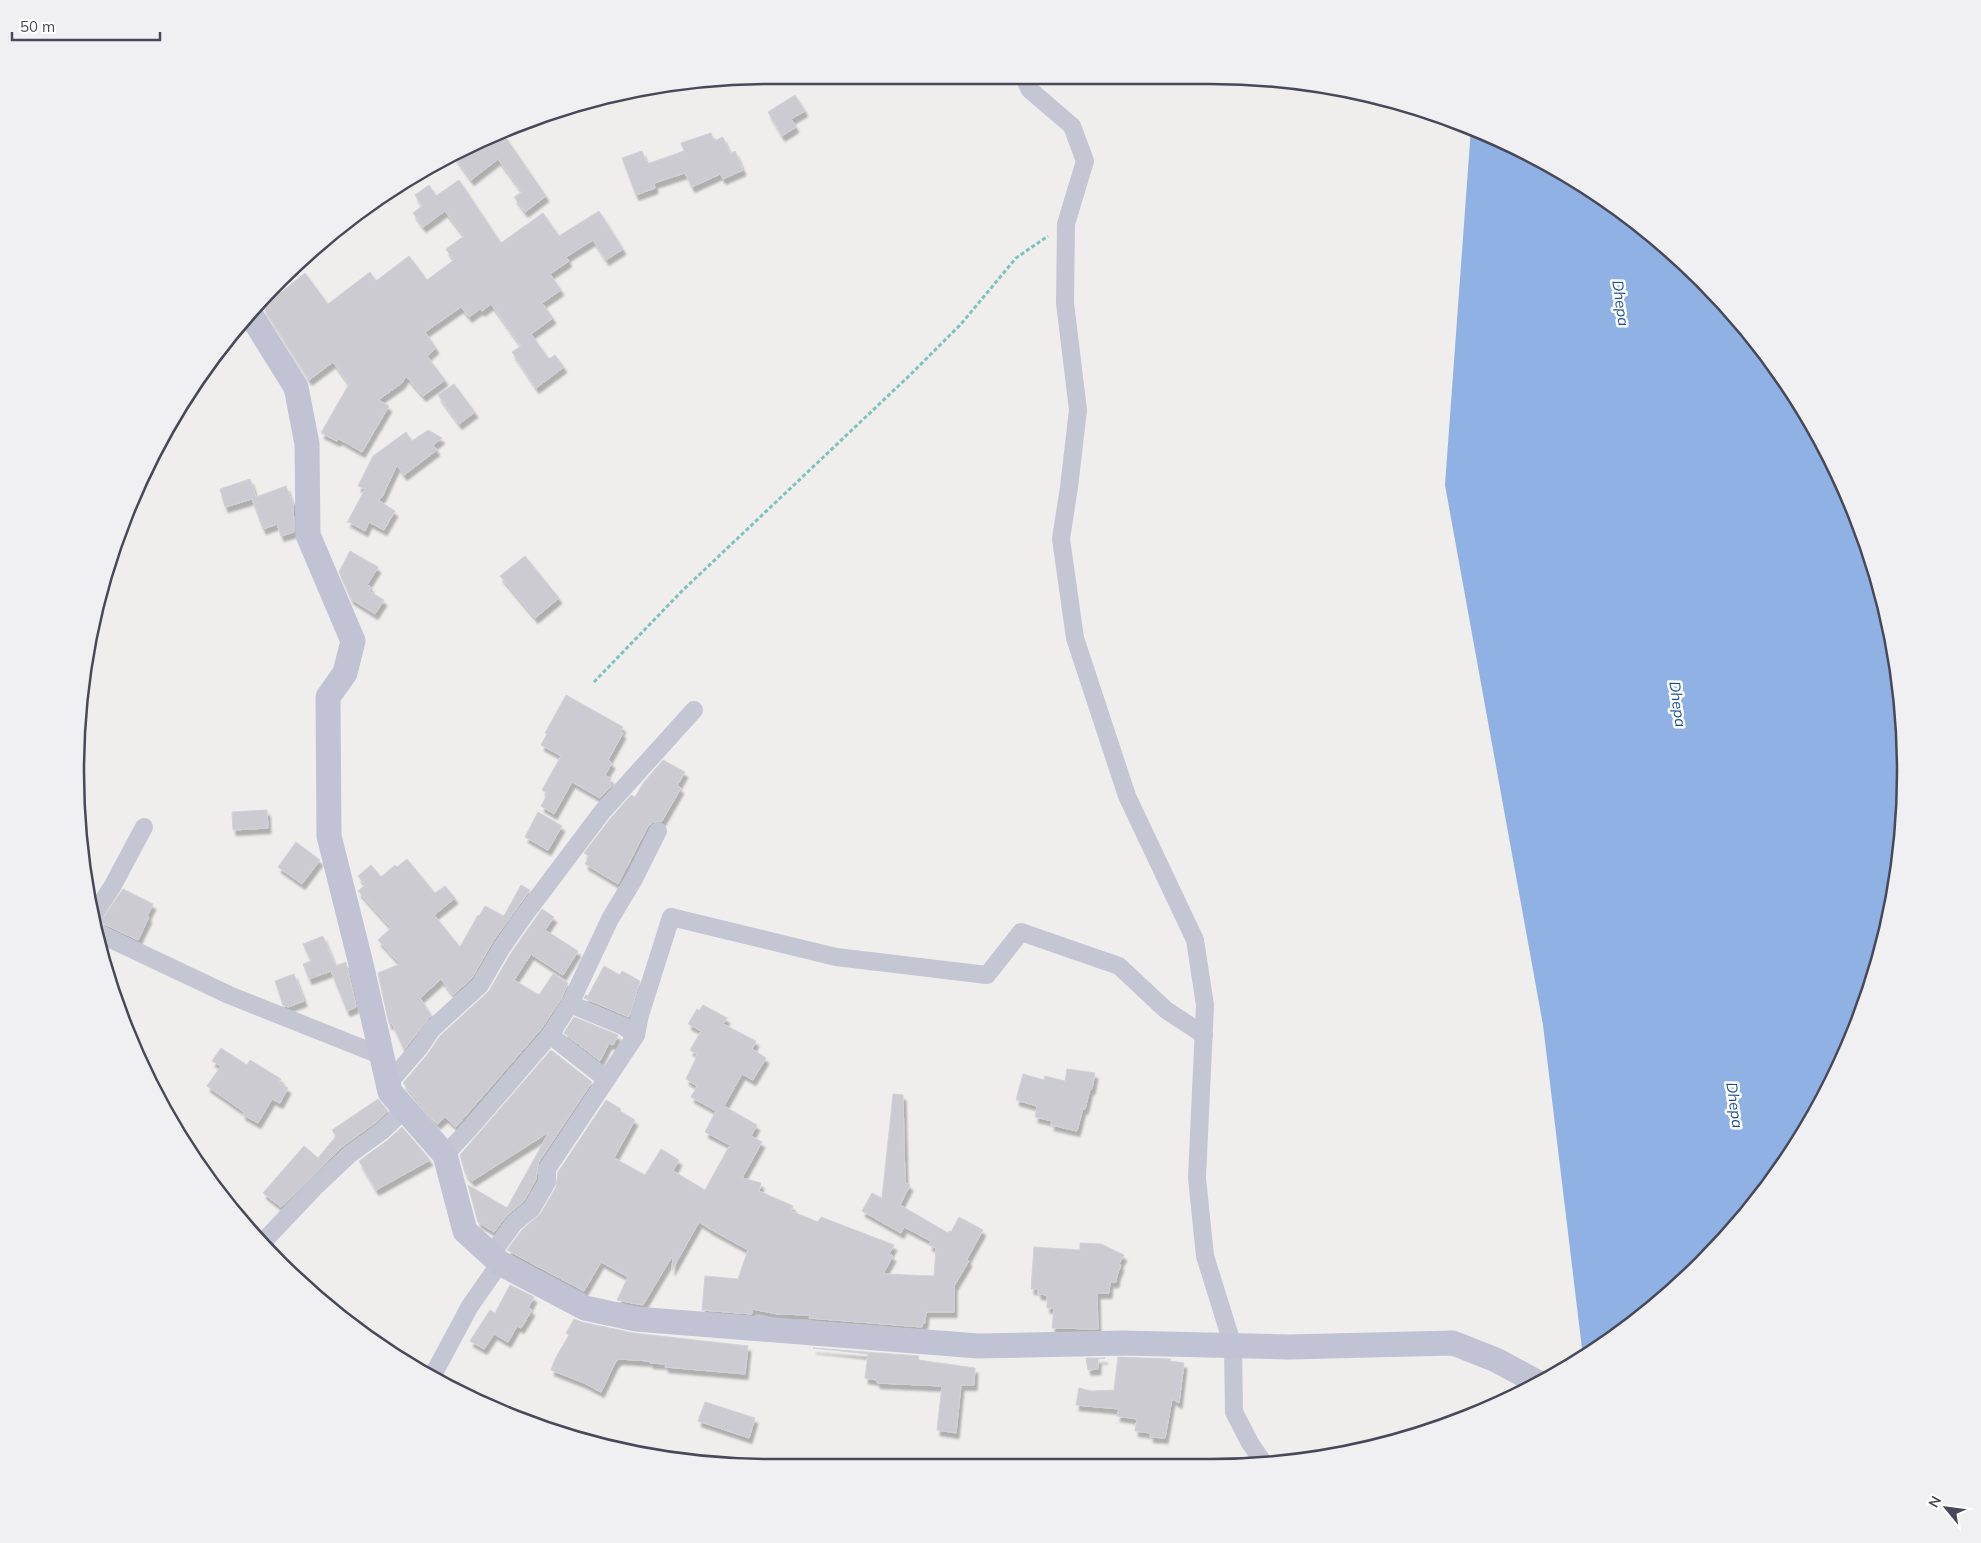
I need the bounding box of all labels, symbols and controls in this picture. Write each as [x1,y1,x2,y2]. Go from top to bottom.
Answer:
scale bar [12,10,160,42]
text: 50 m [20,17,55,36]
water label: Dhepa [1608,279,1634,327]
water label: Dhepa [1665,680,1691,728]
water label: Dhepa [1722,1081,1748,1129]
north arrow [1921,1483,1971,1533]
text: N [1924,1493,1945,1511]

